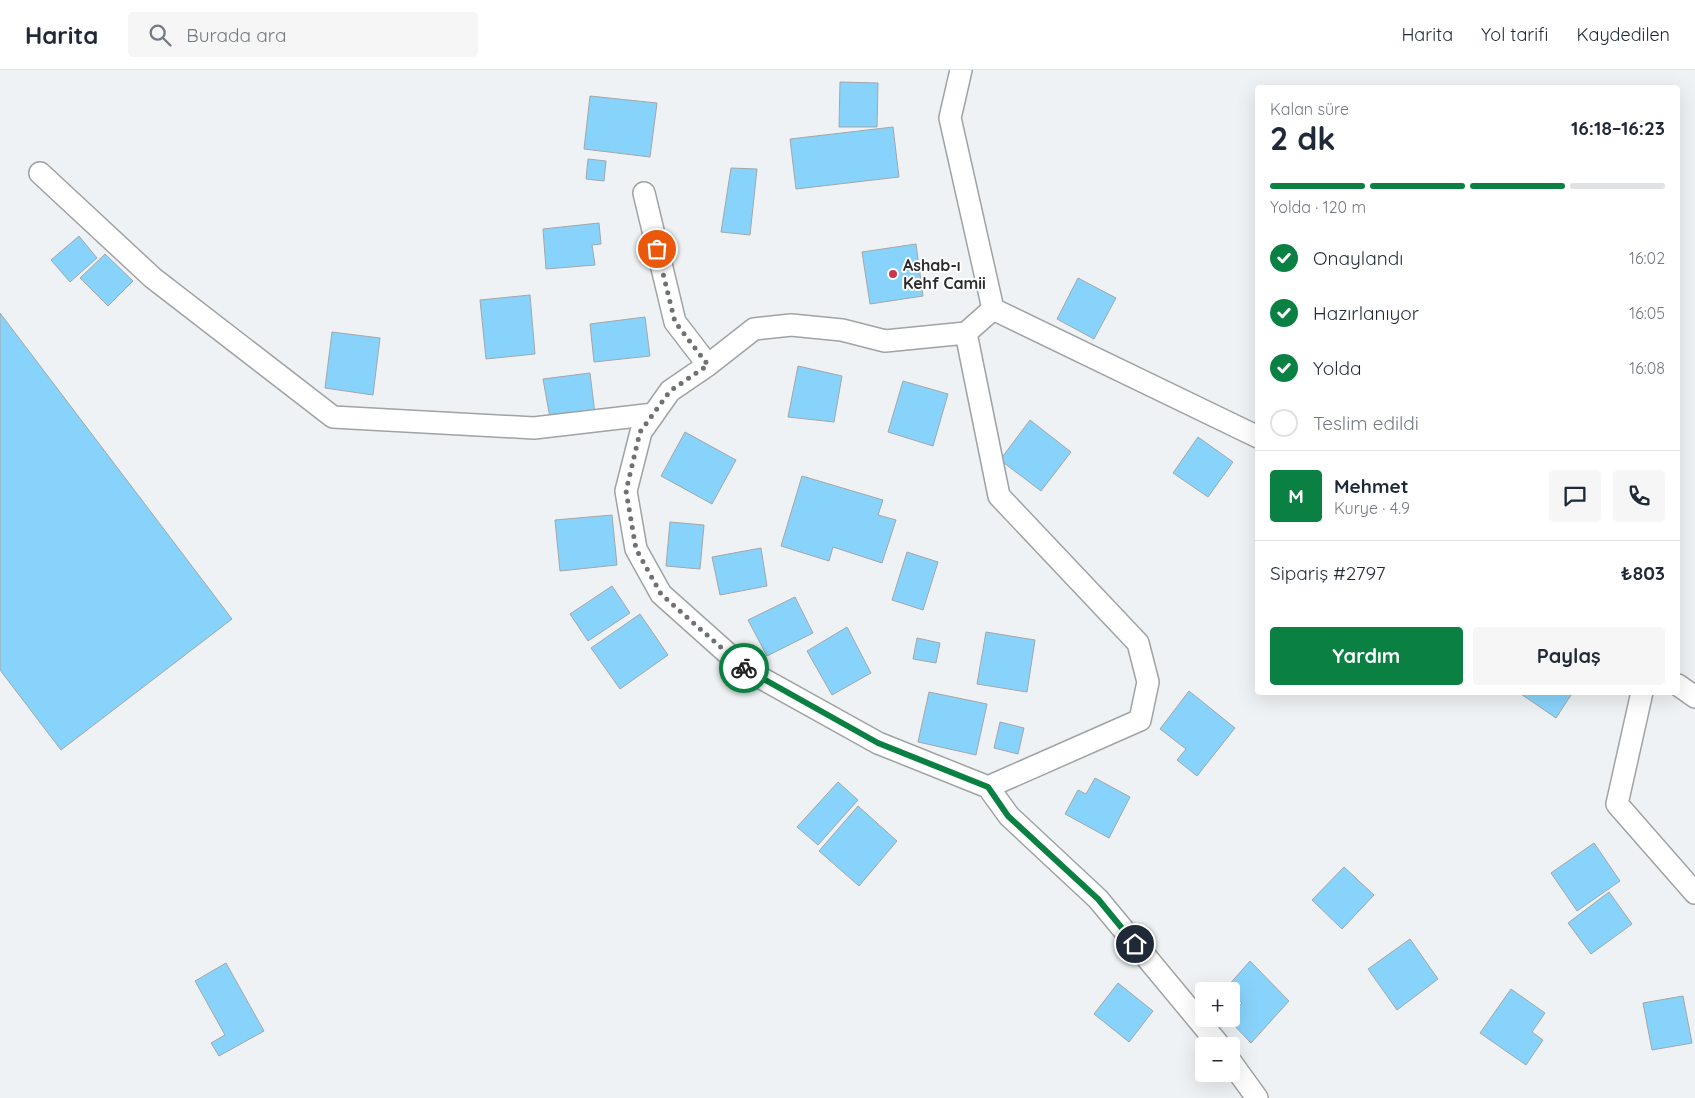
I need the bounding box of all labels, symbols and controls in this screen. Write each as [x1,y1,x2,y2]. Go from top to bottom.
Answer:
search box [128,12,478,57]
text: Harita [25,20,98,50]
icon: search [146,21,174,49]
text: Burada ara [186,23,286,47]
text: Harita [1401,23,1453,46]
text: Yol tarifi [1481,23,1548,46]
text: Kaydedilen [1576,23,1670,46]
text: Kalan süre [1270,99,1349,119]
text: 16:18–16:23 [1571,116,1665,140]
text: 2 dk [1270,118,1335,158]
text: Yolda · 120 m [1270,197,1366,217]
pin [636,228,678,270]
icon: bag [643,235,671,263]
icon: check [1270,244,1298,272]
text: Onaylandı [1313,246,1403,270]
text: 16:02 [1629,248,1665,268]
place label: Ashab-ı Kehf Camii [903,255,986,293]
marker: Ashab-ı Kehf Camii [887,268,899,280]
icon: check [1270,299,1298,327]
text: Hazırlanıyor [1313,301,1419,325]
text: 16:05 [1629,303,1665,323]
icon: check [1270,354,1298,382]
text: Yolda [1313,356,1362,380]
text: 16:08 [1629,358,1665,378]
text: Teslim edildi [1313,411,1419,435]
button: chat [1549,470,1601,522]
button: phone [1613,470,1665,522]
text: Mehmet [1334,474,1408,498]
text: M [1288,484,1304,508]
text: Kurye · 4.9 [1334,498,1410,518]
text: Sipariş #2797 [1270,561,1385,585]
text: ₺803 [1621,561,1665,585]
button: Yardım [1270,627,1463,685]
button: Paylaş [1473,627,1665,685]
courier [719,643,769,693]
icon: bike [730,654,758,682]
pin [1114,923,1156,965]
icon: home [1121,930,1149,958]
map controls [1195,982,1240,1082]
button: + [1195,982,1240,1027]
button: − [1195,1037,1240,1082]

